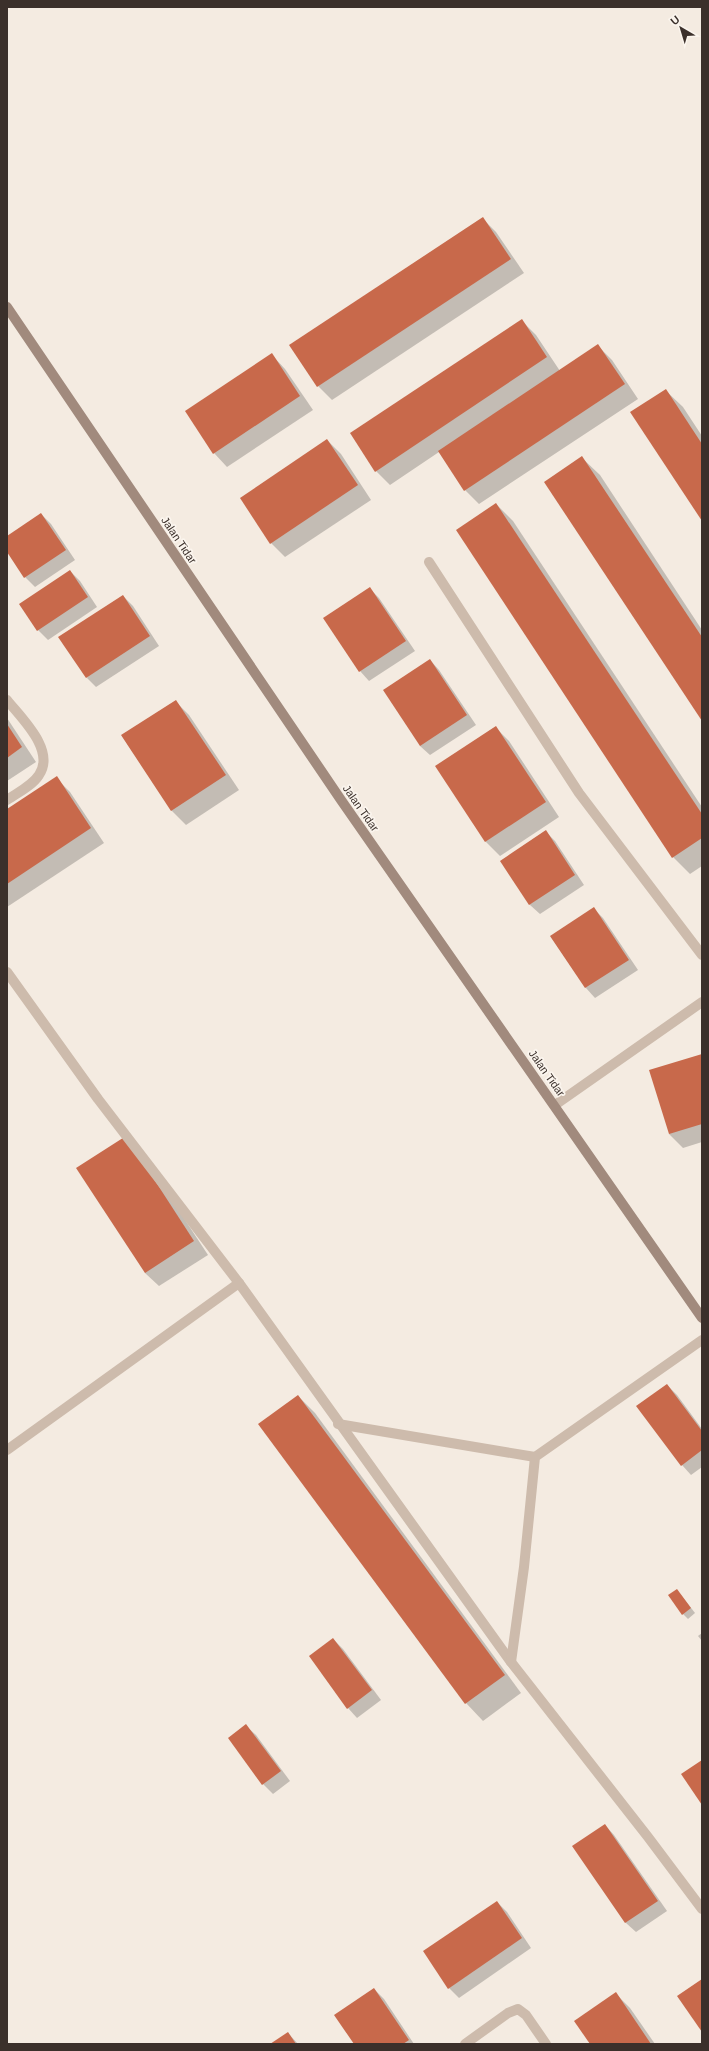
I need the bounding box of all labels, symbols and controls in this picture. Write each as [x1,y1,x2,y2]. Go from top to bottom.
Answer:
north arrow [661,8,701,48]
text: U [668,13,682,27]
street label: Jalan Tidar [159,514,199,566]
street label: Jalan Tidar [341,783,382,834]
street label: Jalan Tidar [527,1048,568,1099]

